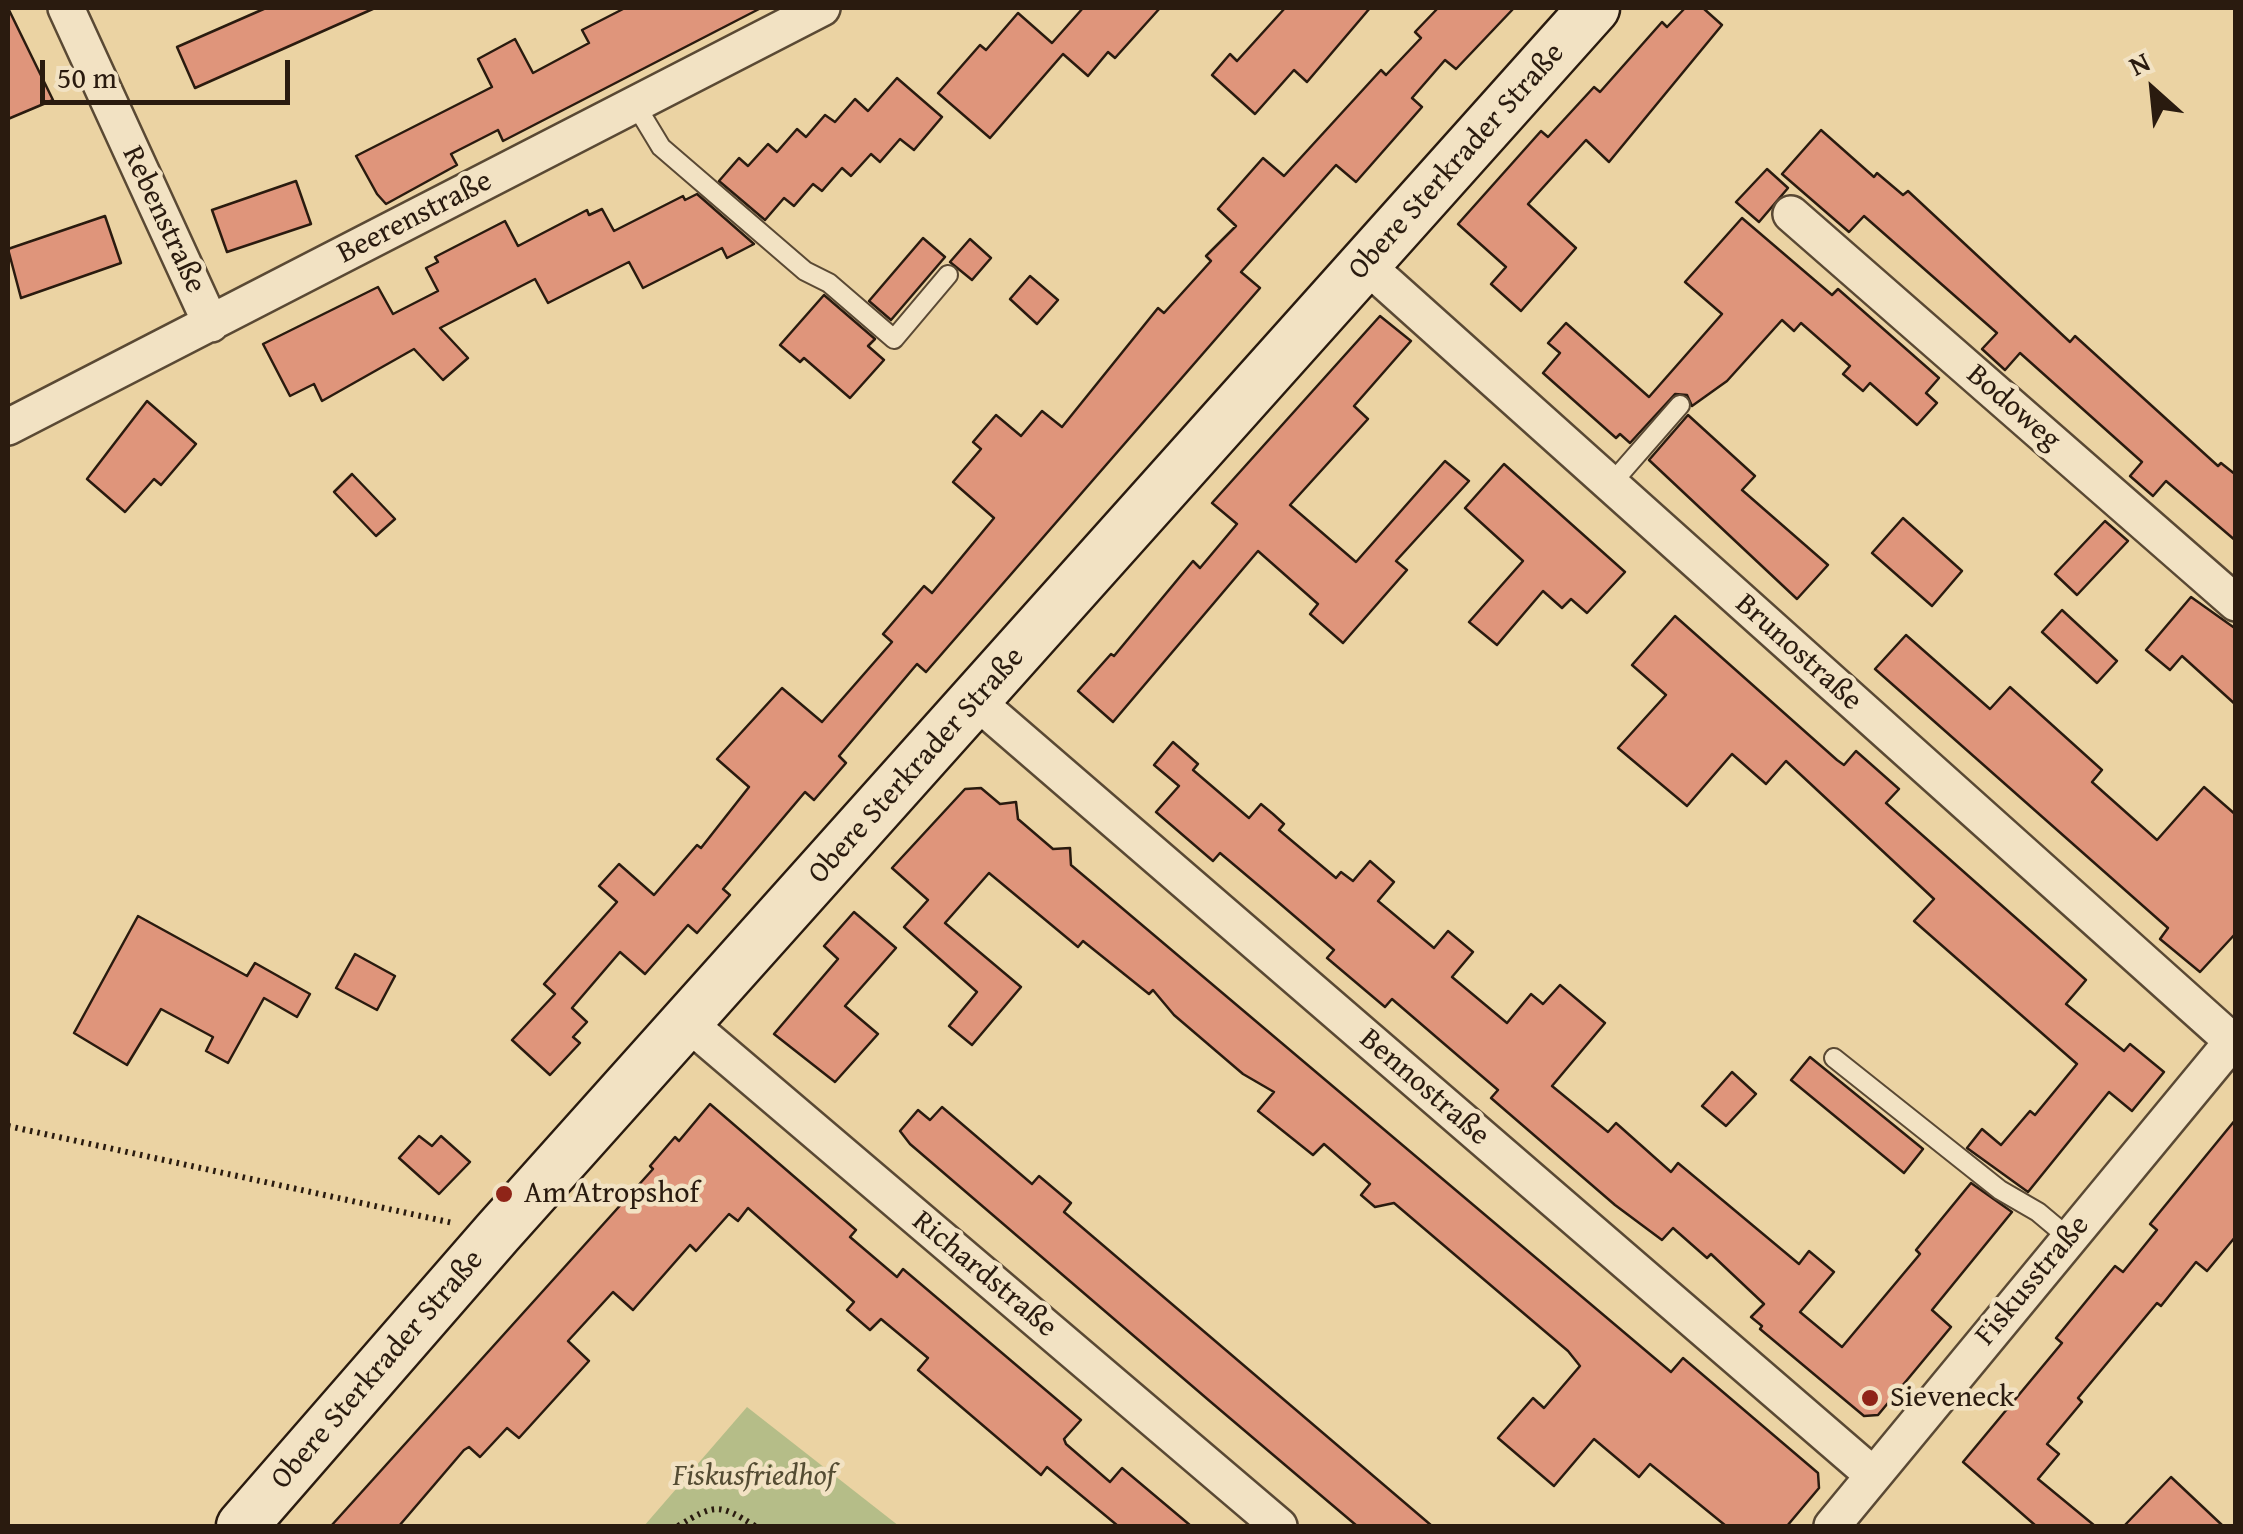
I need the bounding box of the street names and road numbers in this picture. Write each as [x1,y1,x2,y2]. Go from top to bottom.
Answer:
street label: Obere Sterkrader Straße [1341,36,1573,288]
street label: Rebenstraße [113,141,213,299]
street label: Beerenstraße [332,164,498,272]
street label: Bodoweg [1959,357,2067,459]
street label: Brunostraße [1727,587,1869,719]
street label: Obere Sterkrader Straße [801,640,1033,892]
street label: Bennostraße [1352,1022,1496,1154]
street label: Richardstraße [904,1204,1064,1346]
street label: Fiskusstraße [1968,1209,2098,1353]
street label: Obere Sterkrader Straße [264,1243,492,1497]

